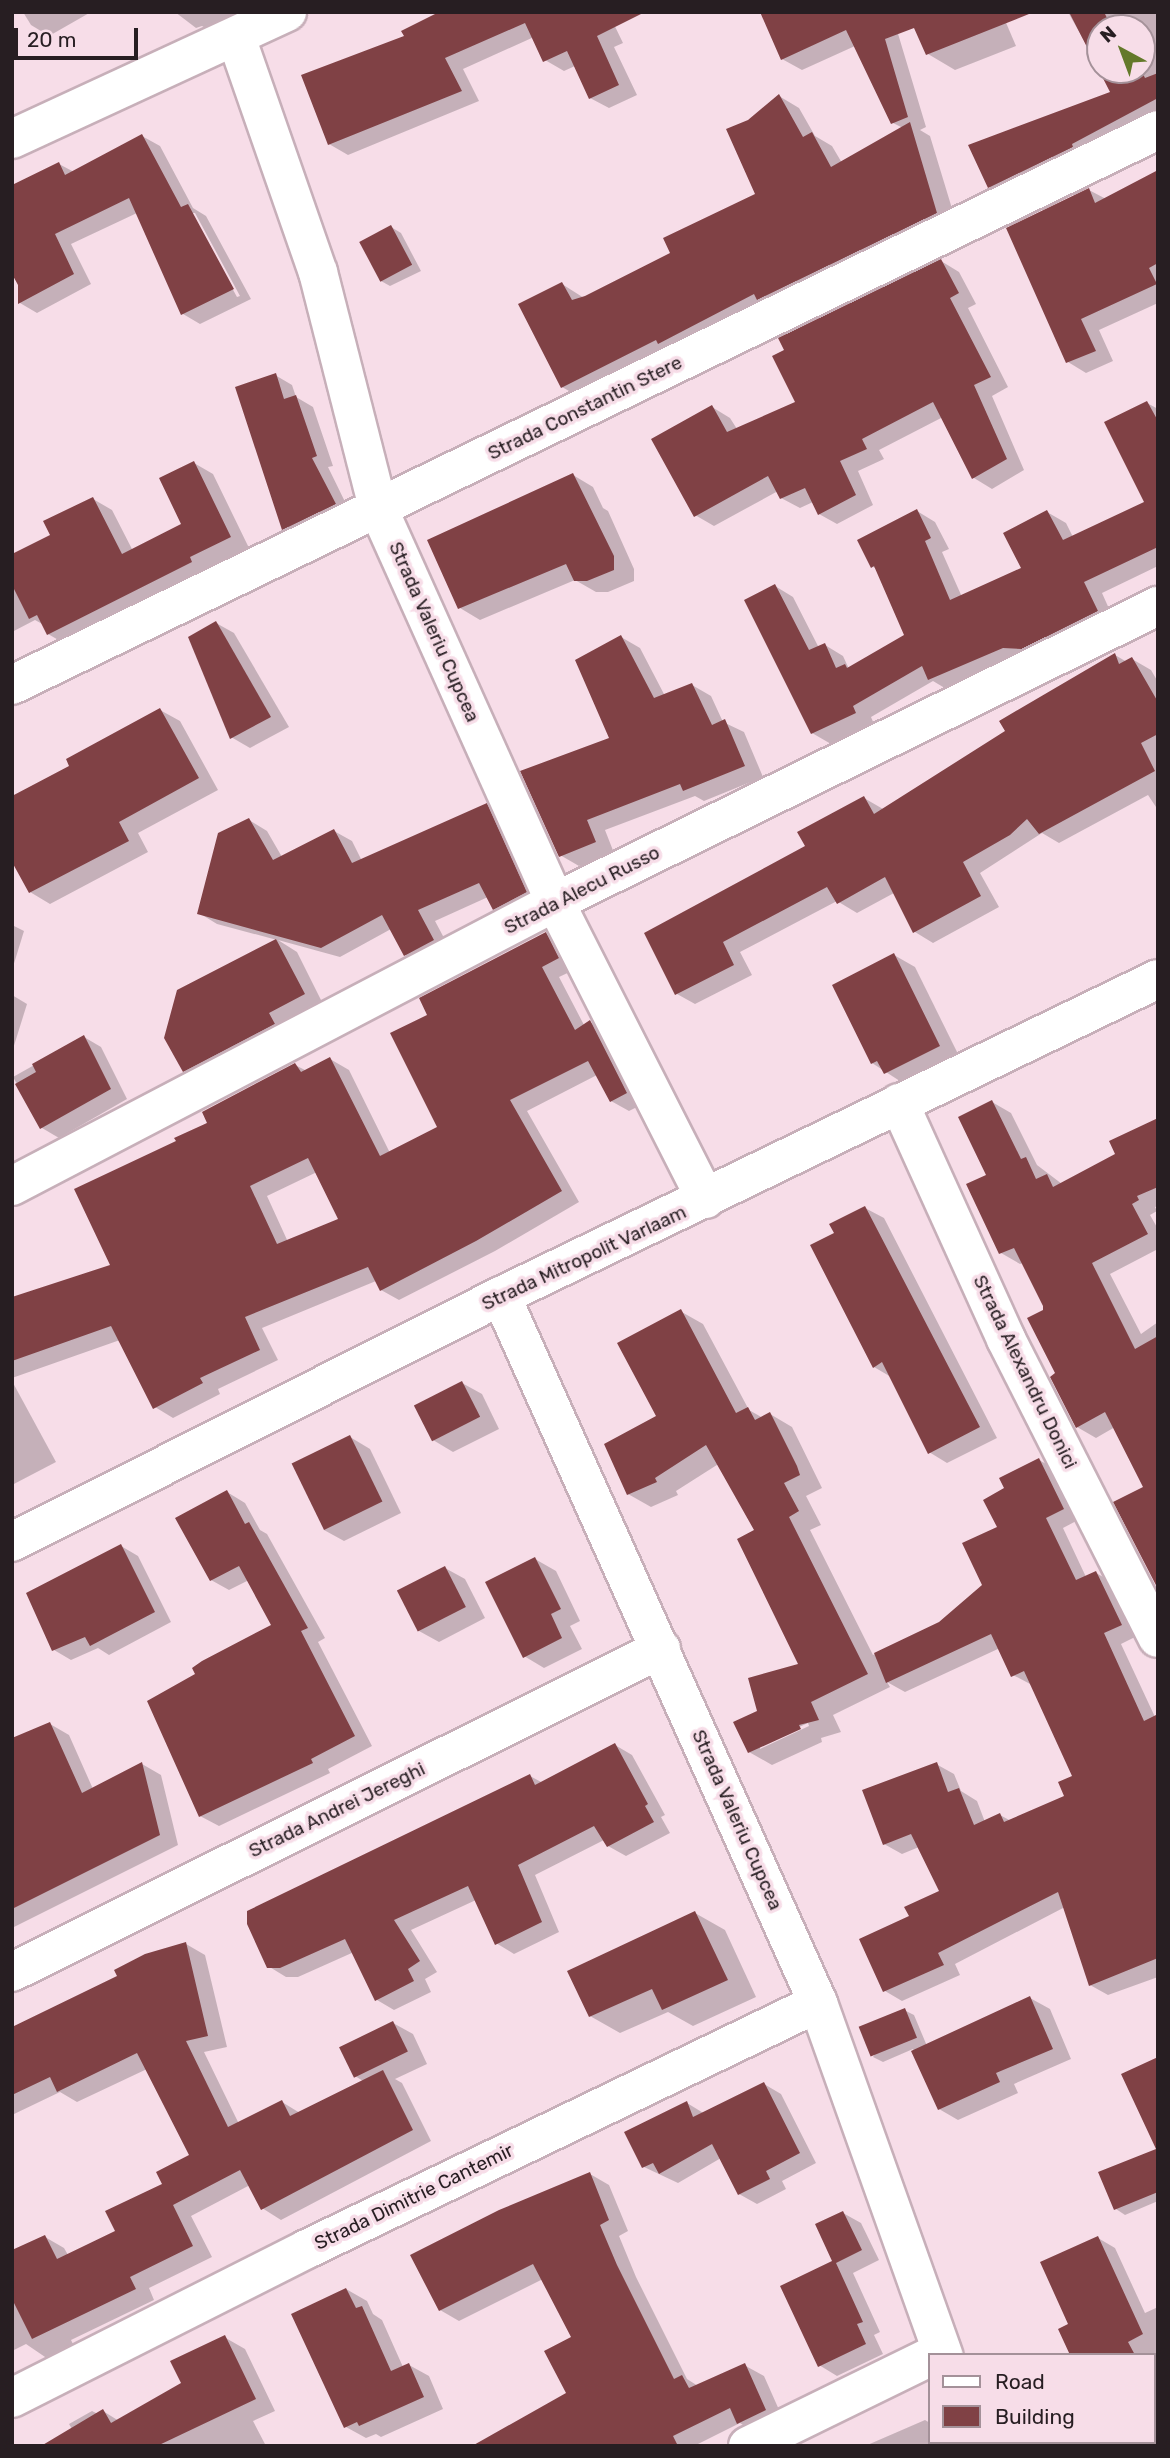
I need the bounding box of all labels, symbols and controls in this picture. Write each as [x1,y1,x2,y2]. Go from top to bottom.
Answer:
scale bar [18,14,142,58]
north arrow [1086,14,1156,84]
text: N [1095,21,1121,47]
text: 20 m [27,27,76,52]
street label: Strada Constantin Stere [484,351,686,465]
street label: Strada Valeriu Cupcea [384,538,484,726]
street label: Strada Alecu Russo [500,841,664,939]
street label: Strada Mitropolit Varlaam [478,1200,690,1316]
street label: Strada Alexandru Donici [968,1271,1082,1473]
street label: Strada Valeriu Cupcea [687,1726,787,1914]
street label: Strada Andrei Jereghi [245,1757,429,1863]
street label: Strada Dimitrie Cantemir [311,2139,517,2255]
legend [928,2353,1156,2444]
text: Road [995,2369,1045,2394]
text: Building [995,2404,1075,2429]

